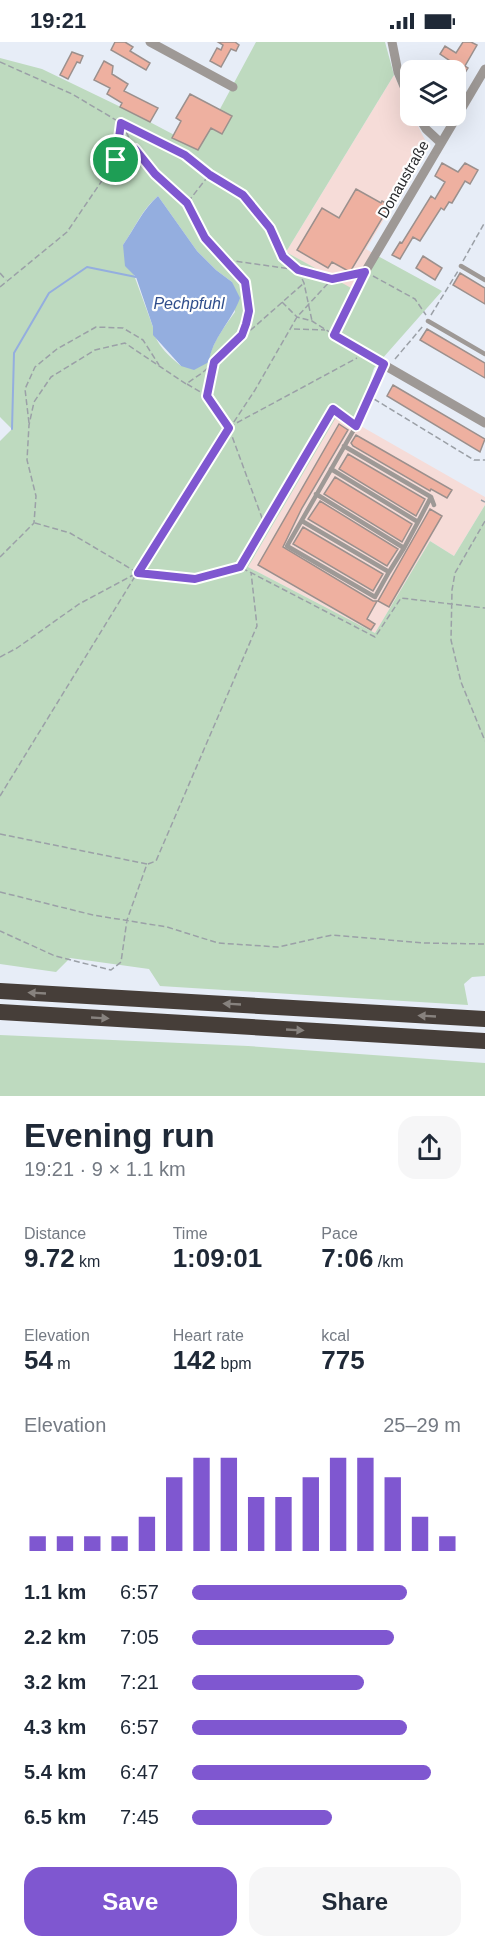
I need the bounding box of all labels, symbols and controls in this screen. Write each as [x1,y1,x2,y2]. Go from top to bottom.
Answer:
text: 19:21 [30,8,86,33]
map controls [400,60,466,126]
button: layers [400,60,466,126]
pin [90,134,141,185]
street label: Donaustraße [374,137,432,221]
icon: arrive [99,143,132,176]
water label: Pechpfuhl [153,295,225,312]
one-way arrow [28,988,47,997]
one-way arrow [222,1000,241,1009]
one-way arrow [417,1011,436,1020]
one-way arrow [91,1014,110,1023]
one-way arrow [286,1025,305,1034]
button: share [398,1116,461,1179]
text: Evening run [24,1117,215,1154]
text: 19:21 · 9 × 1.1 km [24,1158,186,1180]
text: Distance [24,1225,86,1242]
text: Time [173,1225,208,1242]
text: Pace [321,1225,358,1242]
text: 9.72 [24,1243,75,1273]
text: 1:09:01 [173,1243,262,1273]
text: 7:06 [321,1243,373,1273]
text: km [75,1253,100,1270]
text: /km [373,1253,404,1270]
text: Elevation [24,1327,90,1344]
text: Heart rate [173,1327,244,1344]
text: kcal [321,1327,350,1344]
text: 54 [24,1345,53,1375]
text: 142 [173,1345,216,1375]
text: 775 [321,1345,365,1375]
text: m [53,1355,71,1372]
text: bpm [216,1355,252,1372]
text: Elevation [24,1414,106,1436]
text: 25–29 m [383,1414,461,1436]
text: 1.1 km [24,1581,86,1603]
text: 6:57 [120,1581,159,1603]
text: 2.2 km [24,1626,86,1648]
text: 7:05 [120,1626,159,1648]
text: 3.2 km [24,1671,86,1693]
text: 7:21 [120,1671,159,1693]
text: 4.3 km [24,1716,86,1738]
text: 6:57 [120,1716,159,1738]
text: 5.4 km [24,1761,86,1783]
text: 6:47 [120,1761,159,1783]
text: 6.5 km [24,1806,86,1828]
text: 7:45 [120,1806,159,1828]
button: Save [24,1867,237,1936]
button: Share [249,1867,461,1936]

